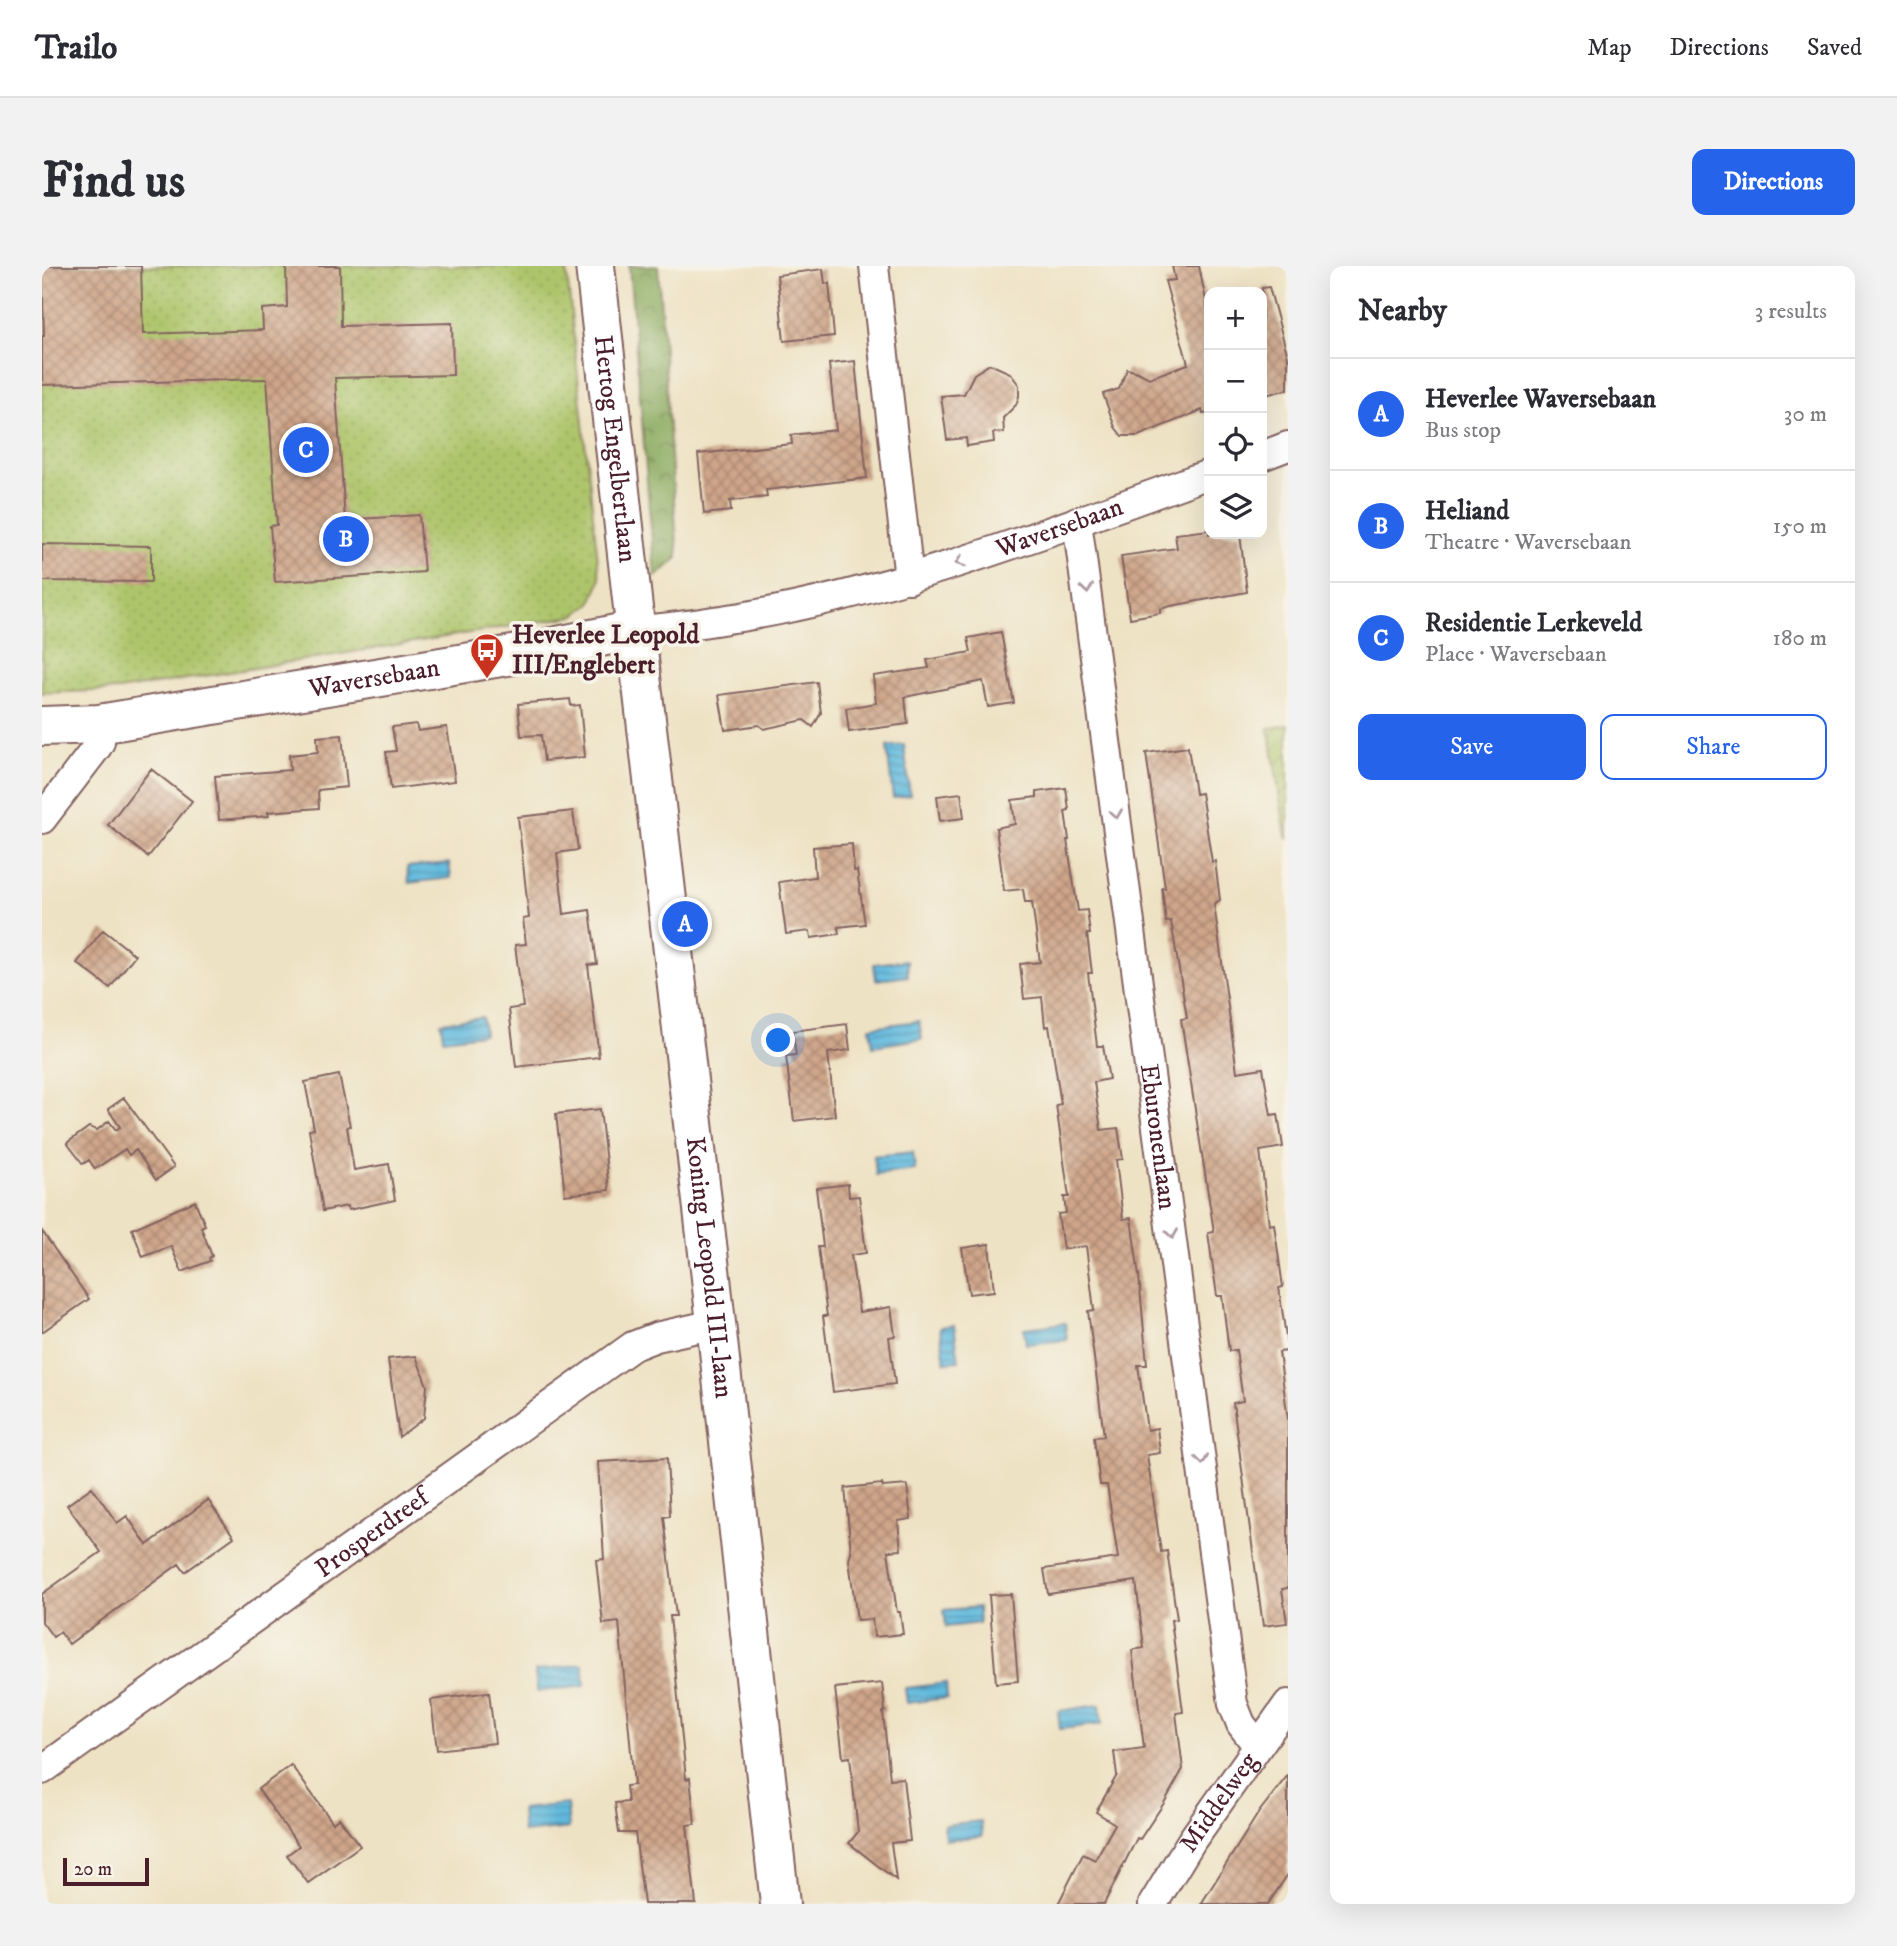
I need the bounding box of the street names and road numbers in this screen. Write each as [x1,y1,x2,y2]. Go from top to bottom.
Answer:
street label: Hertog Engelbertlaan [586,333,644,565]
street label: Waversebaan [991,490,1128,566]
street label: Waversebaan [305,651,443,705]
street label: Eburonenlaan [1132,1062,1184,1212]
street label: Koning Leopold III-laan [678,1135,741,1400]
street label: Prosperdreef [309,1479,438,1585]
street label: Middelweg [1172,1746,1265,1859]

